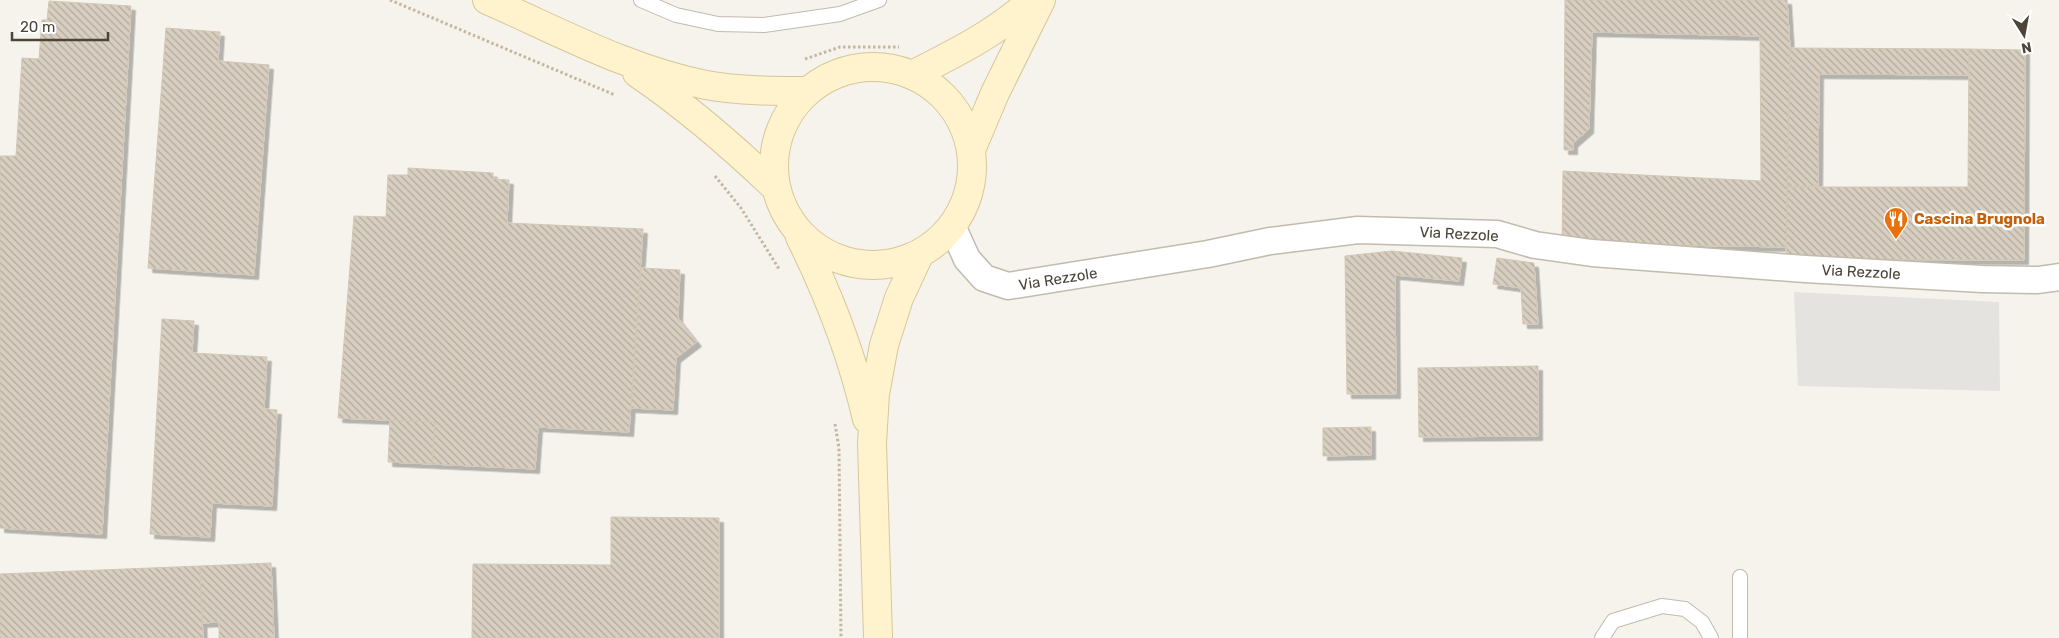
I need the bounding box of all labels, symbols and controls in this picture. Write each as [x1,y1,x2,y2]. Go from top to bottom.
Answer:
scale bar [12,10,109,42]
north arrow [1999,10,2049,60]
text: 20 m [20,18,55,36]
text: N [2020,38,2033,57]
restaurant icon: Cascina Brugnola [1883,206,1909,240]
place label: Cascina Brugnola [1914,210,2045,228]
street label: Via Rezzole [1419,223,1499,245]
street label: Via Rezzole [1821,261,1901,283]
street label: Via Rezzole [1017,264,1099,294]

